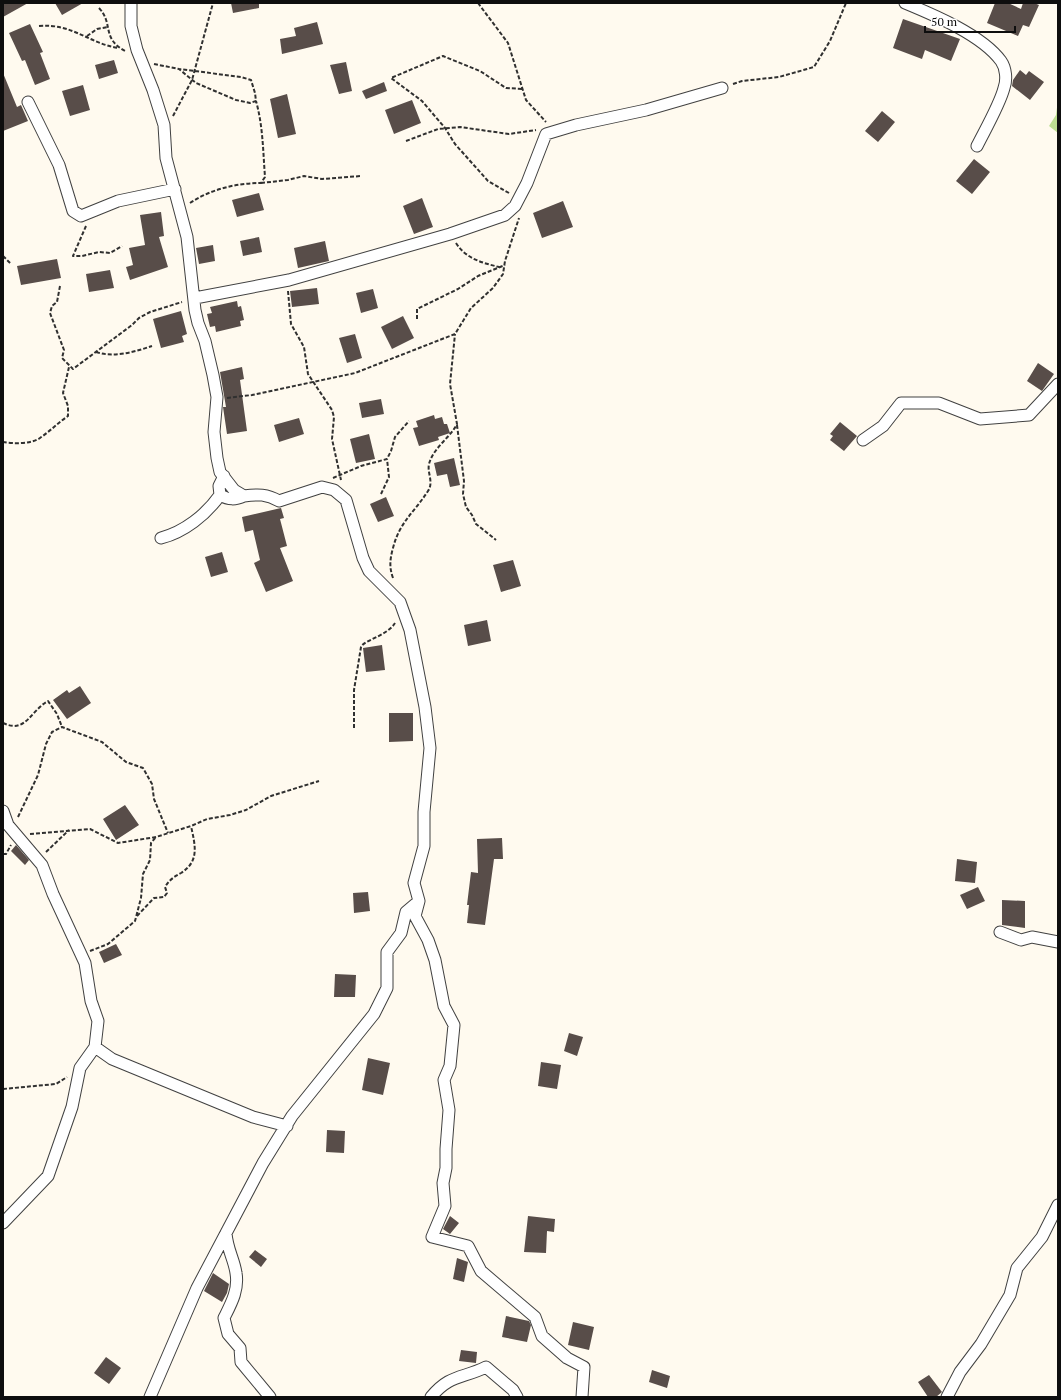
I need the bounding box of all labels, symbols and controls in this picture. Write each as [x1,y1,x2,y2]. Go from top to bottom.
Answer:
scale bar [925,8,1015,34]
text: 50 m [931,14,958,29]

